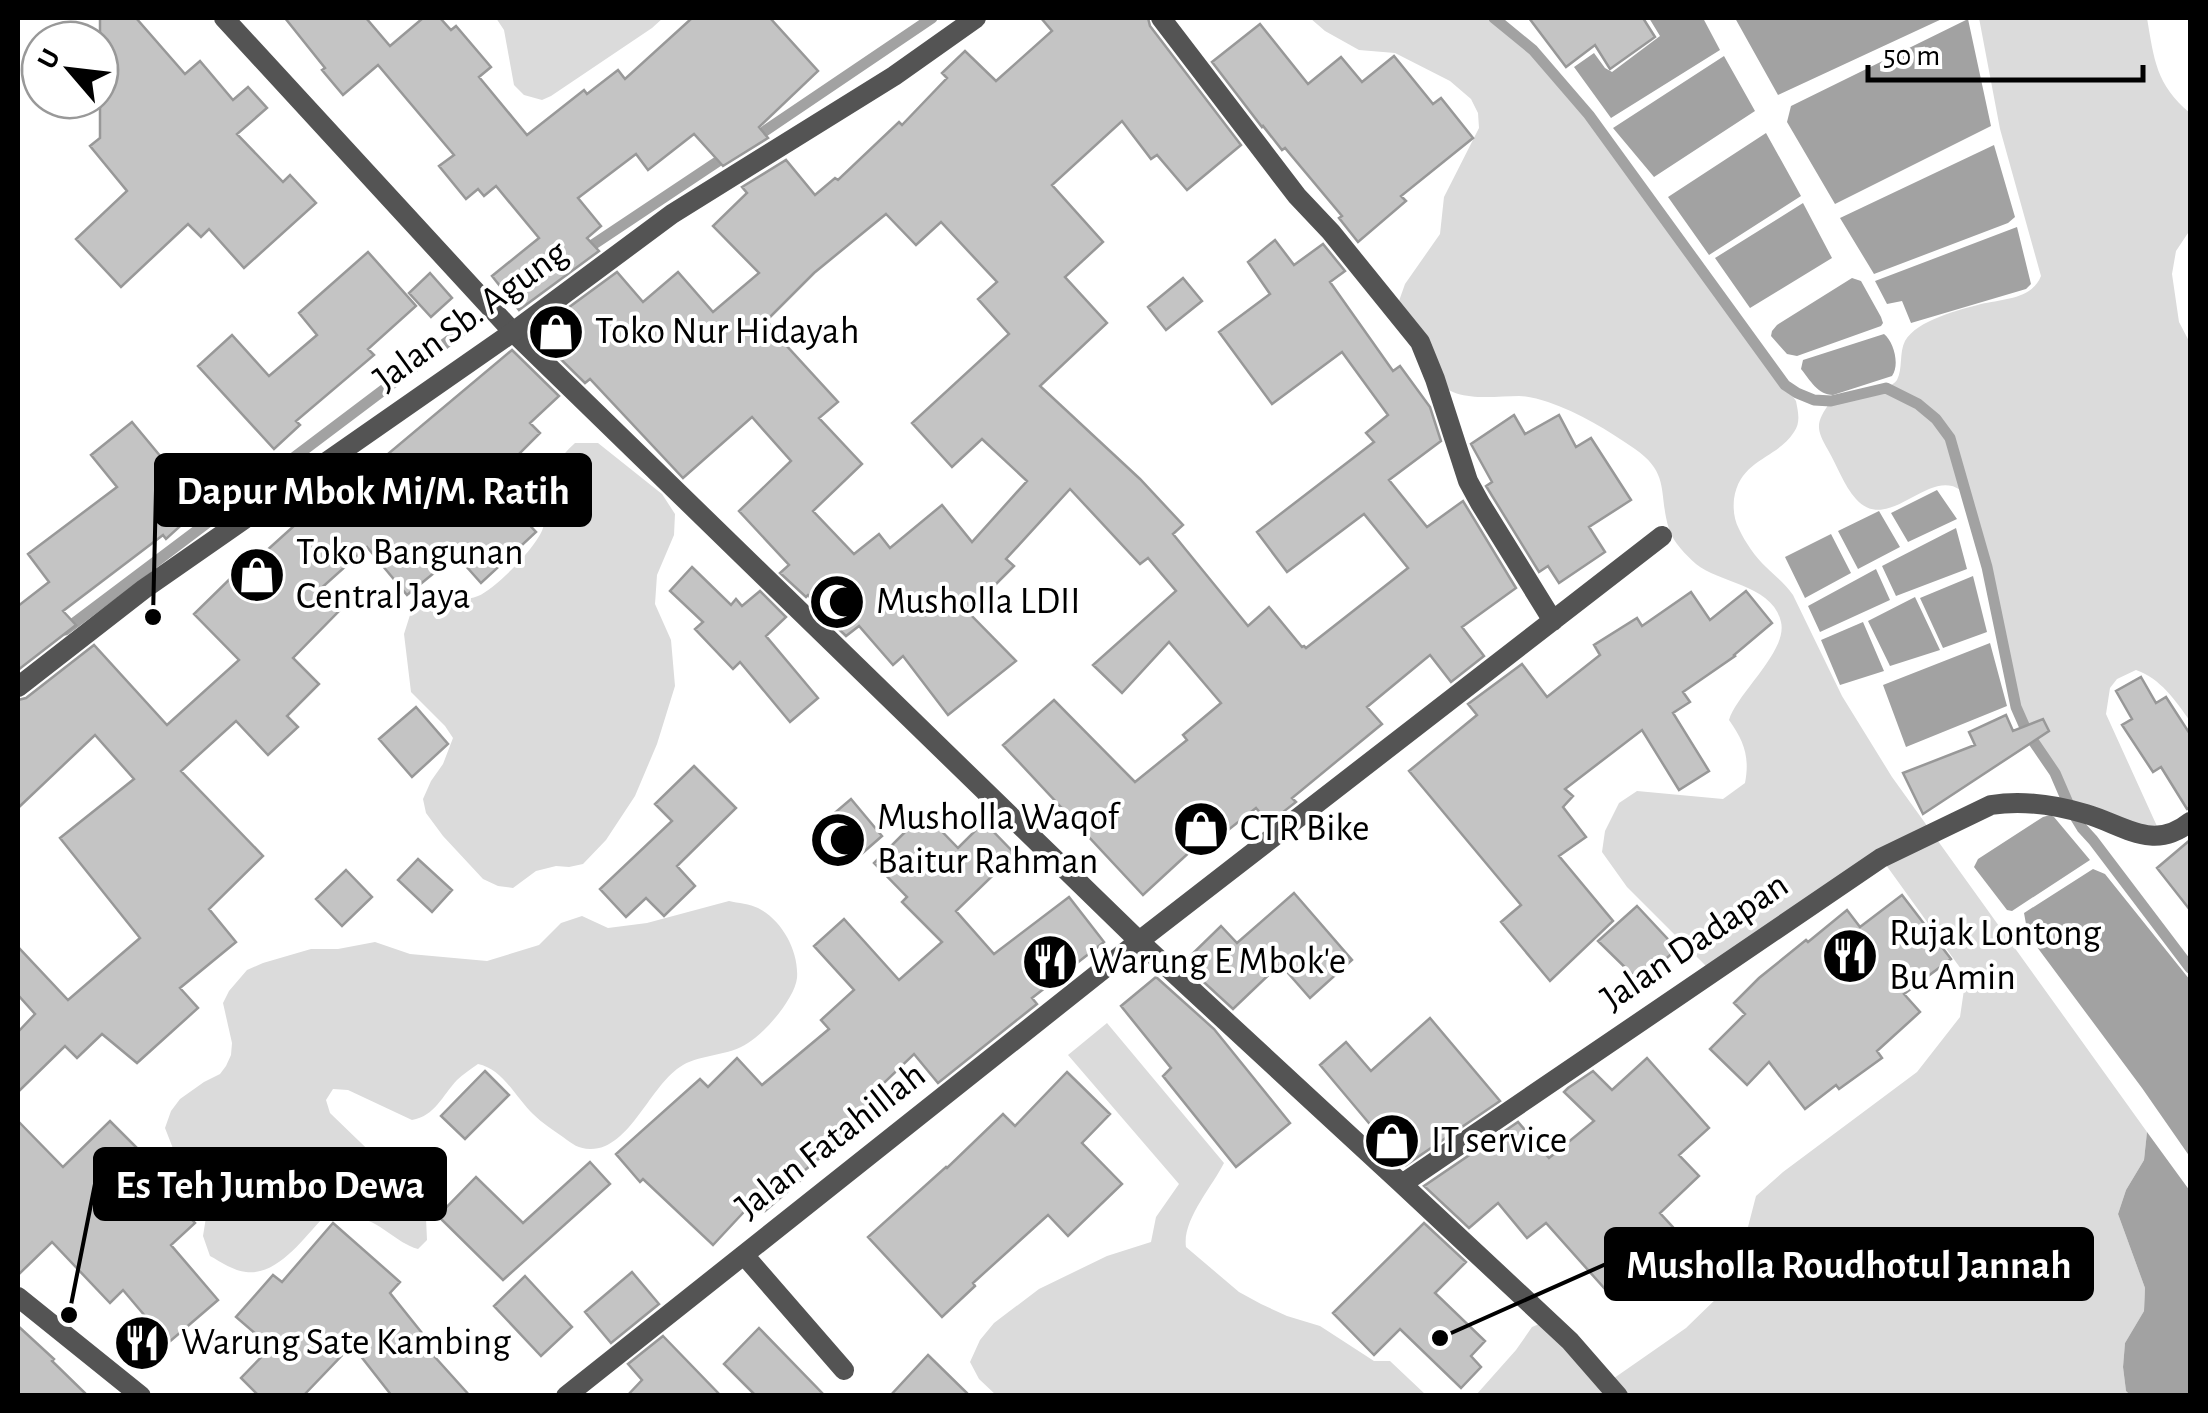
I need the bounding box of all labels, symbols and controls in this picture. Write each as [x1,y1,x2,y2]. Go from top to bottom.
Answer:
north arrow [20,20,120,120]
scale bar [1868,20,2143,82]
text: 50 m [1883,41,1940,71]
text: U [33,45,66,74]
street label: Jalan Sb. Agung [367,233,575,399]
shop icon: Toko Nur Hidayah [526,302,586,362]
place label: Toko Nur Hidayah [595,313,859,351]
callout: Dapur Mbok Mi/M. Ratih [156,455,590,525]
text: Dapur Mbok Mi/M. Ratih [176,472,570,512]
place label: Toko Bangunan Central Jaya [296,534,524,616]
shop icon: Toko Bangunan Central Jaya [227,545,287,605]
mosque icon: Musholla LDII [807,572,867,632]
place label: Musholla LDII [876,583,1080,621]
place label: Musholla Waqof Baitur Rahman [877,799,1121,881]
shop icon: CTR Bike [1171,799,1231,859]
mosque icon: Musholla Waqof Baitur Rahman [808,810,868,870]
place label: CTR Bike [1240,810,1370,848]
street label: Jalan Dadapan [1595,866,1795,1018]
place label: Rujak Lontong Bu Amin [1889,915,2102,997]
restaurant icon: Rujak Lontong Bu Amin [1820,926,1880,986]
restaurant icon: Warung E Mbok'e [1020,932,1080,992]
place label: Warung E Mbok'e [1089,943,1346,981]
street label: Jalan Fatahillah [729,1056,933,1226]
shop icon: IT service [1362,1111,1422,1171]
place label: IT service [1431,1122,1567,1160]
callout: Es Teh Jumbo Dewa [95,1149,445,1219]
text: Es Teh Jumbo Dewa [115,1166,425,1206]
callout: Musholla Roudhotul Jannah [1606,1229,2092,1299]
text: Musholla Roudhotul Jannah [1626,1246,2072,1286]
restaurant icon: Warung Sate Kambing [112,1313,172,1373]
place label: Warung Sate Kambing [181,1324,511,1362]

